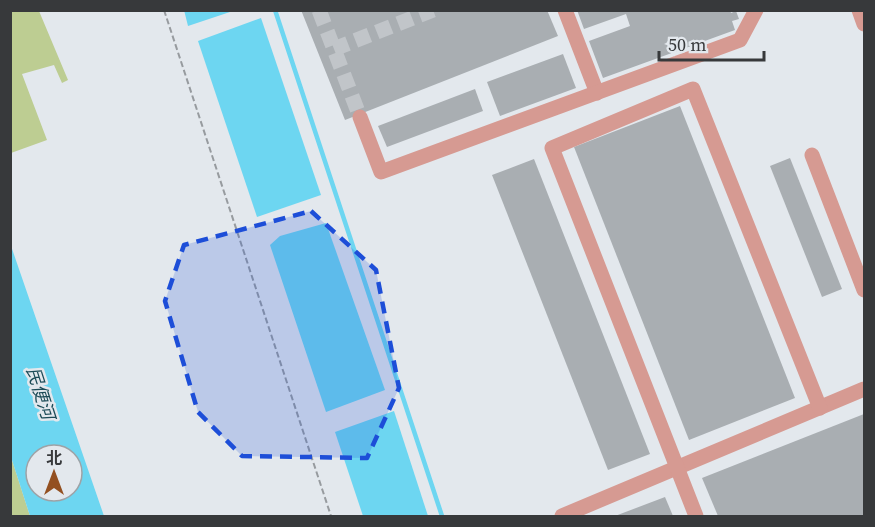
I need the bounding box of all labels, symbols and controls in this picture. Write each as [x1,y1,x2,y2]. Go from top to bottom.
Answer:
scale bar [659,24,764,62]
text: 50 m [668,32,706,57]
water label: 民便河 [21,363,62,425]
north arrow [24,443,84,503]
text: 北 [46,447,62,469]

